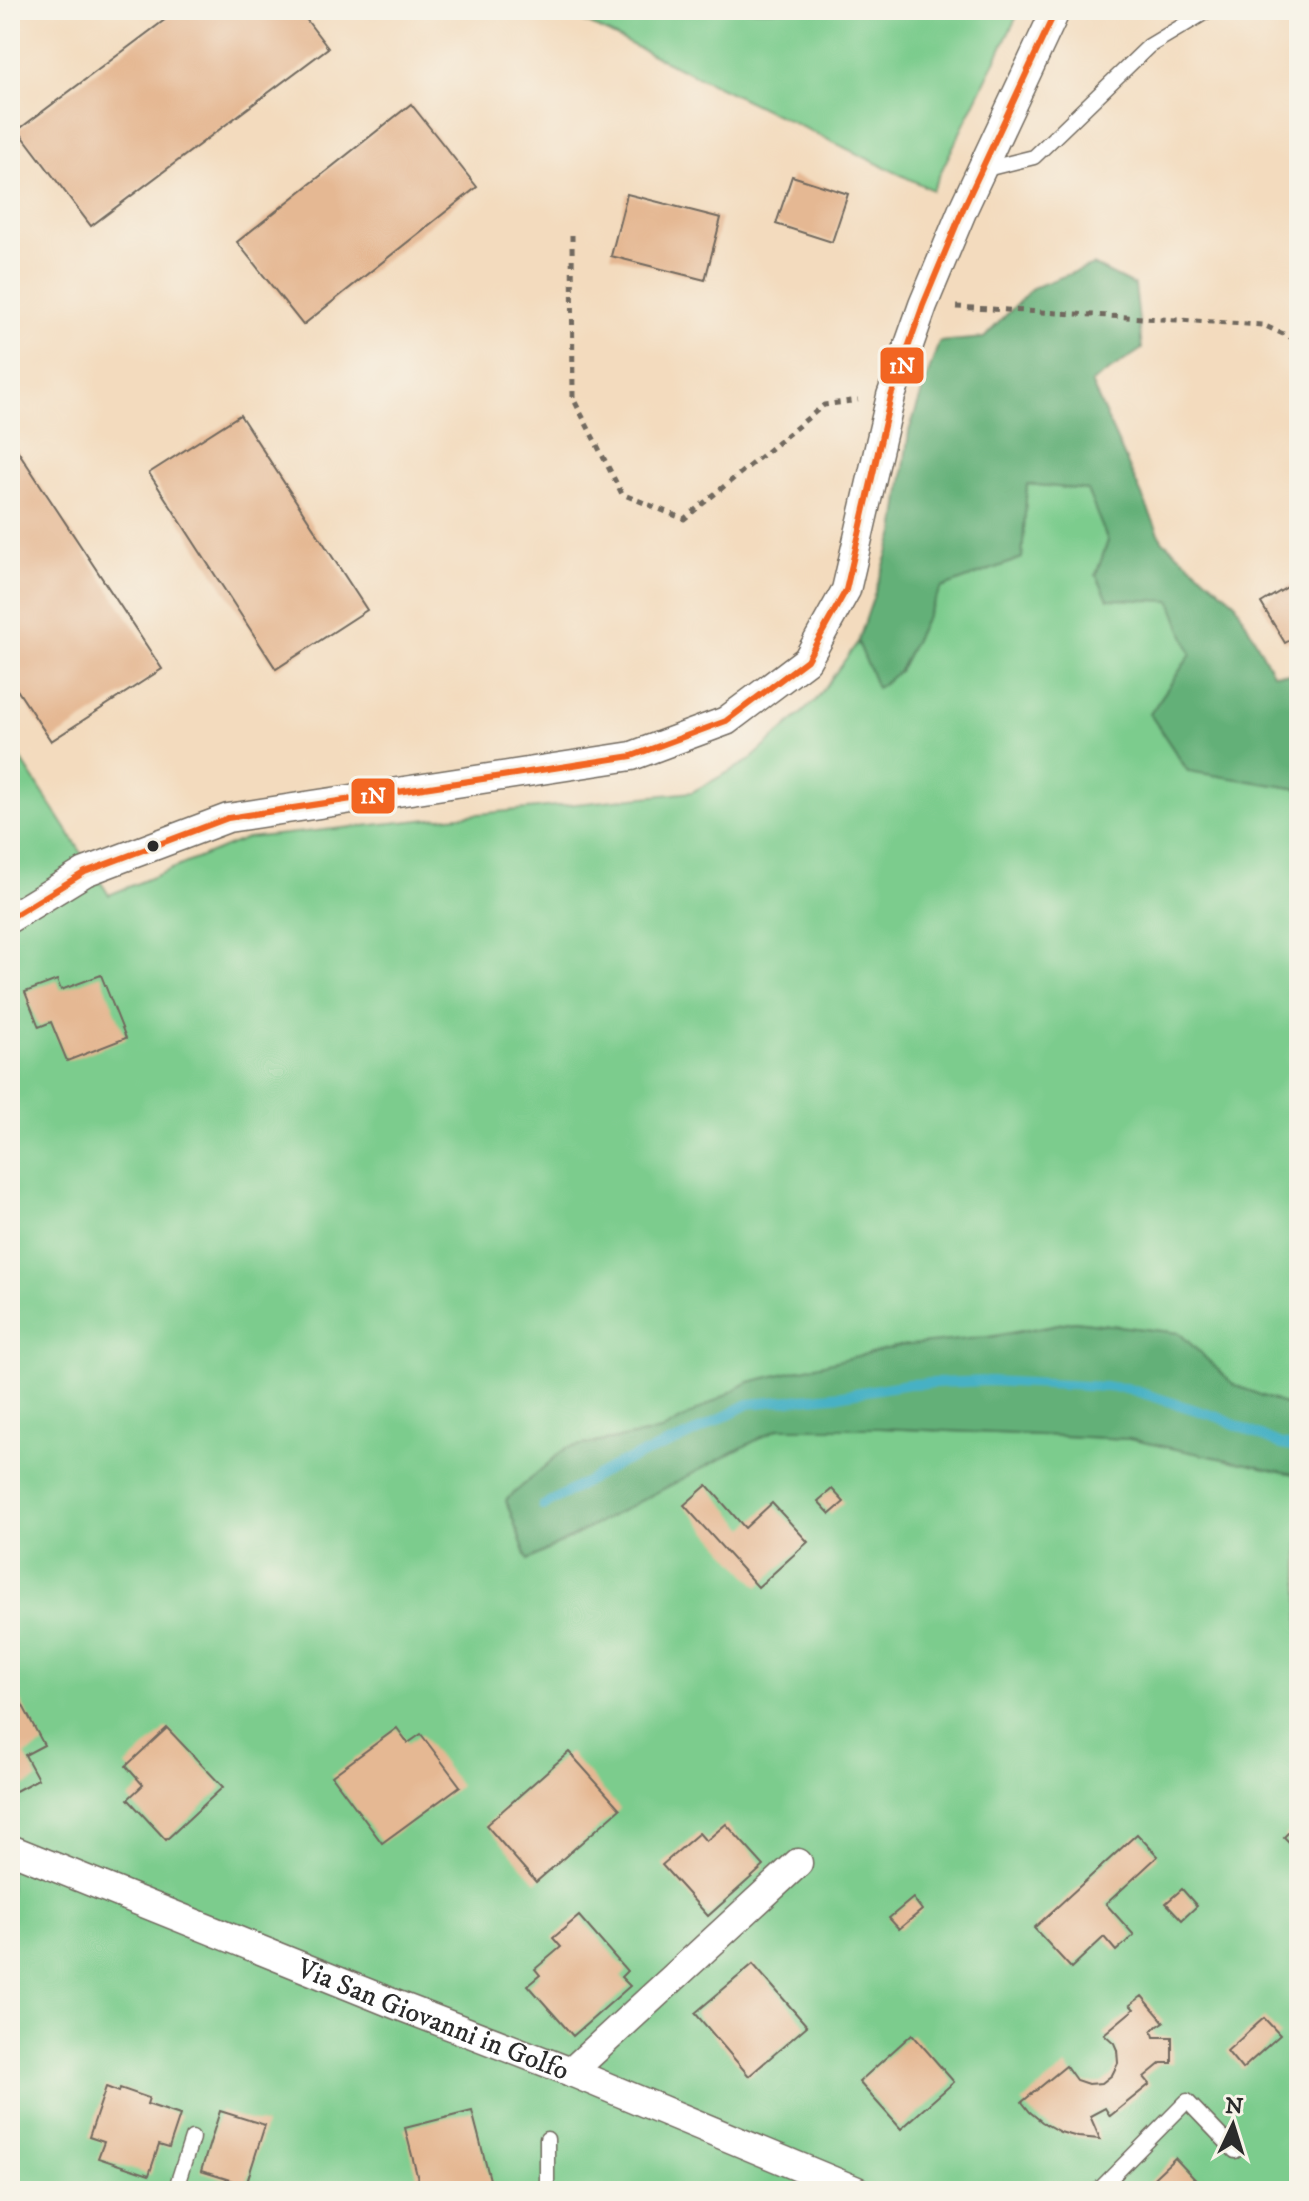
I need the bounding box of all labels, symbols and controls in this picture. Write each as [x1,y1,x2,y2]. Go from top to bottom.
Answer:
line badge: 1N [879,346,925,385]
text: 1N [889,353,915,380]
line badge: 1N [350,777,396,815]
text: 1N [360,783,386,810]
unlabelled marker [145,838,161,854]
street label: Via San Giovanni in Golfo [291,1950,574,2089]
north arrow [1193,2085,1273,2165]
text: N [1224,2092,1244,2121]

